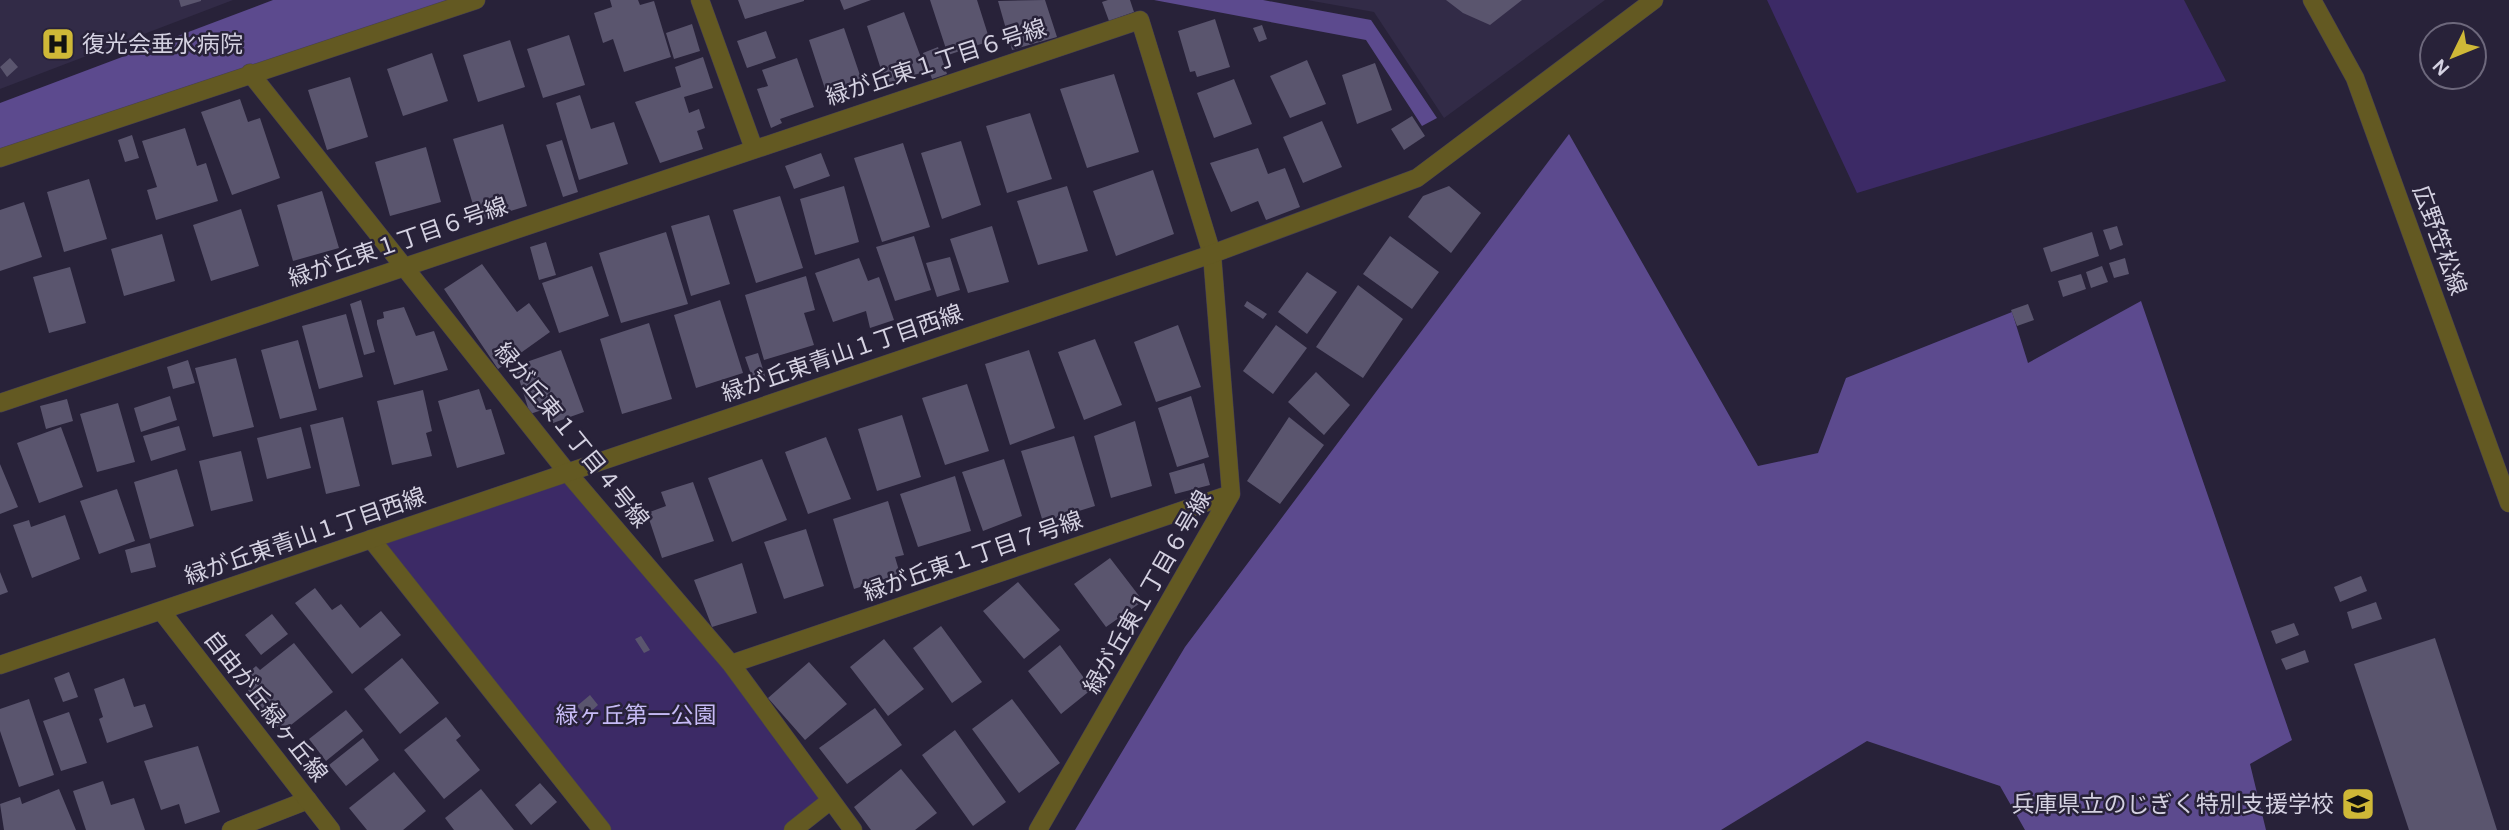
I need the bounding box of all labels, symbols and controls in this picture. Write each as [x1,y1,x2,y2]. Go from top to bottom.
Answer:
street label: 緑が丘東１丁目６号線 [822,12,1050,112]
north arrow [2418,21,2488,91]
hospital icon: 復光会垂水病院 [39,25,77,63]
place label: 復光会垂水病院 [82,29,243,59]
text: N [2427,54,2455,81]
street label: 広野笠松線 [2406,181,2474,299]
street label: 緑が丘東１丁目６号線 [284,190,512,294]
street label: 緑が丘東青山１丁目西線 [718,298,966,408]
street label: 緑が丘東１丁目４号線 [488,336,656,534]
street label: 緑が丘東青山１丁目西線 [181,481,429,591]
street label: 緑が丘東１丁目６号線 [1077,485,1217,699]
street label: 緑が丘東１丁目７号線 [859,504,1087,608]
street label: 自由が丘緑ヶ丘線 [198,624,334,788]
park label: 緑ヶ丘第一公園 [556,700,717,730]
school or university icon: 兵庫県立のじぎく特別支援学校 [2339,785,2377,823]
place label: 兵庫県立のじぎく特別支援学校 [2012,789,2334,819]

